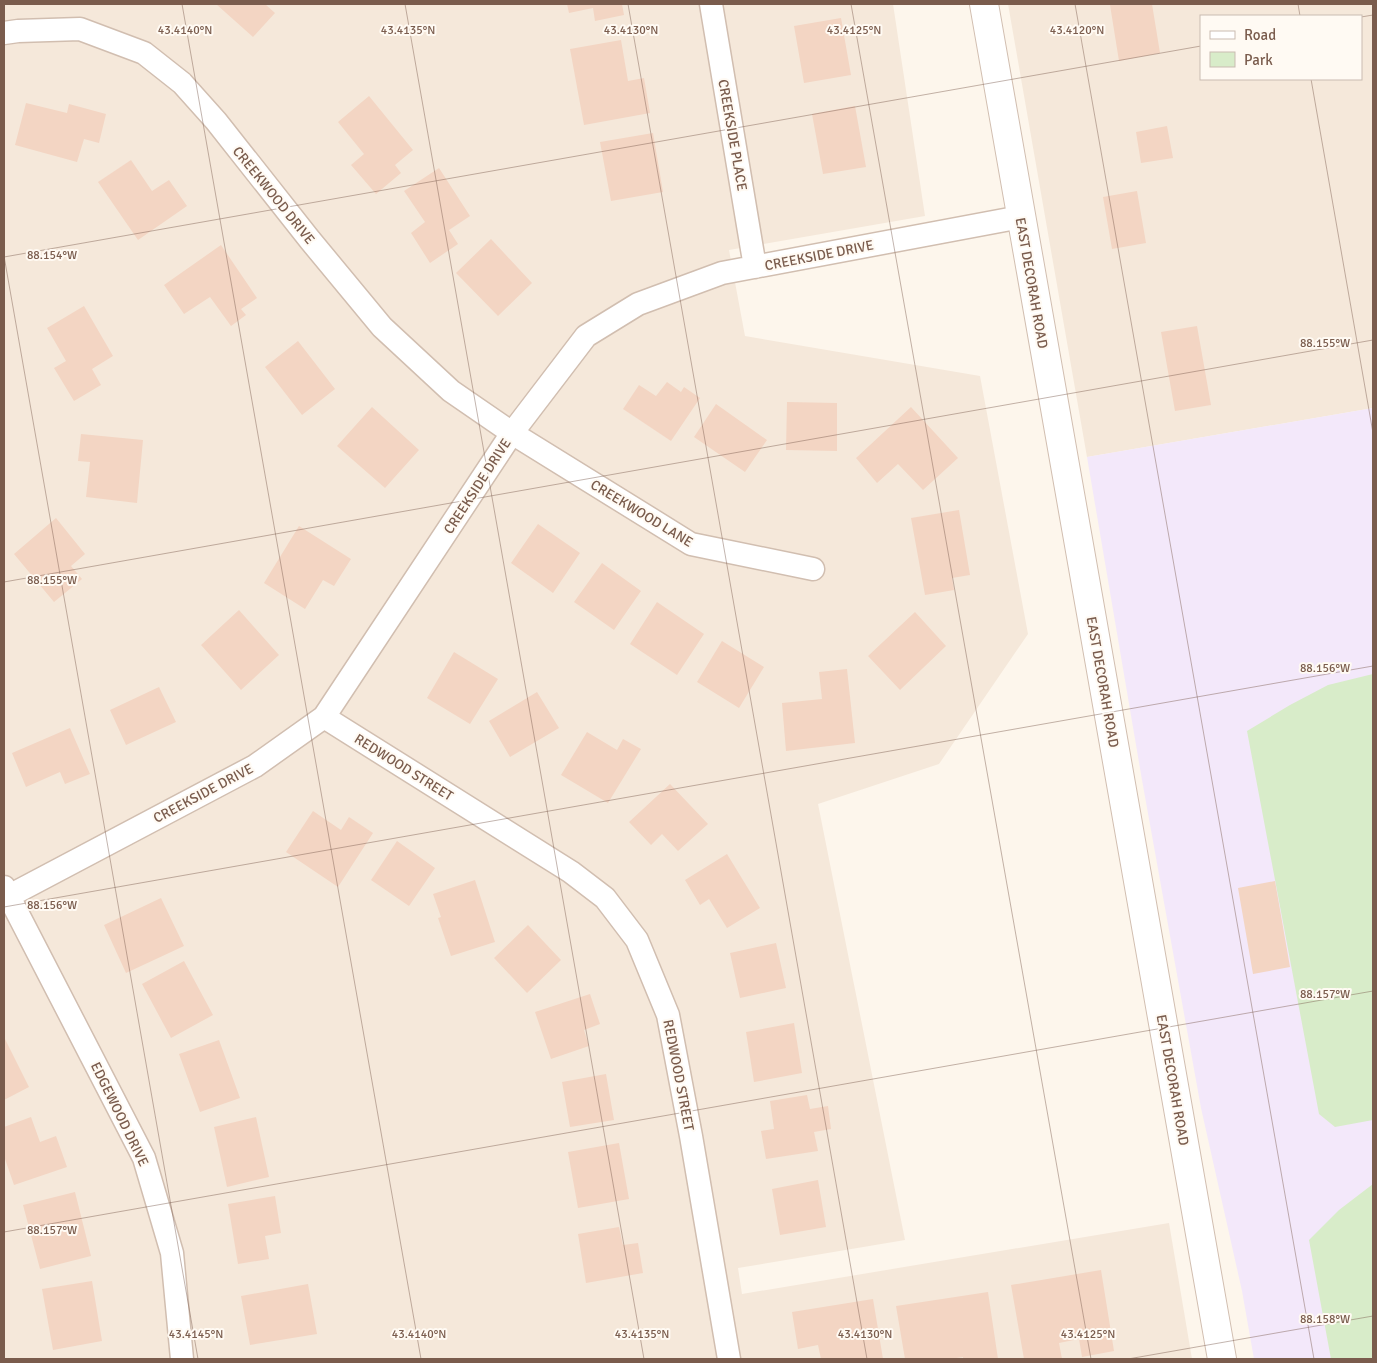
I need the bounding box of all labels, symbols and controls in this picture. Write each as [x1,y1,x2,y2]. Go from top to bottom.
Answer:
legend [1200,15,1362,80]
text: 43.4140°N [158,23,212,38]
text: 43.4135°N [381,23,435,38]
text: 43.4130°N [604,23,658,38]
text: 43.4125°N [827,23,881,38]
text: 43.4120°N [1050,23,1104,38]
text: Road [1244,26,1276,44]
text: Park [1244,51,1273,69]
street label: CREEKSIDE PLACE [714,78,751,192]
street label: CREEKWOOD DRIVE [229,143,318,248]
street label: EAST DECORAH ROAD [1012,216,1051,350]
street label: CREEKSIDE DRIVE [763,237,875,274]
text: 88.154°W [27,248,77,263]
text: 88.155°W [1300,336,1350,351]
street label: CREEKSIDE DRIVE [440,435,515,537]
street label: CREEKWOOD LANE [587,476,696,551]
text: 88.155°W [27,573,77,588]
street label: EAST DECORAH ROAD [1083,615,1122,749]
text: 88.156°W [1300,661,1350,676]
street label: REDWOOD STREET [351,730,456,805]
street label: CREEKSIDE DRIVE [150,760,256,827]
text: 88.156°W [27,898,77,913]
text: 88.157°W [1300,987,1350,1002]
street label: EAST DECORAH ROAD [1153,1013,1192,1147]
street label: REDWOOD STREET [659,1018,698,1132]
street label: EDGEWOOD DRIVE [87,1059,152,1169]
text: 88.157°W [27,1223,77,1238]
text: 88.158°W [1300,1312,1350,1327]
text: 43.4145°N [169,1327,223,1342]
text: 43.4140°N [392,1327,446,1342]
text: 43.4135°N [615,1327,669,1342]
text: 43.4130°N [838,1327,892,1342]
text: 43.4125°N [1061,1327,1115,1342]

